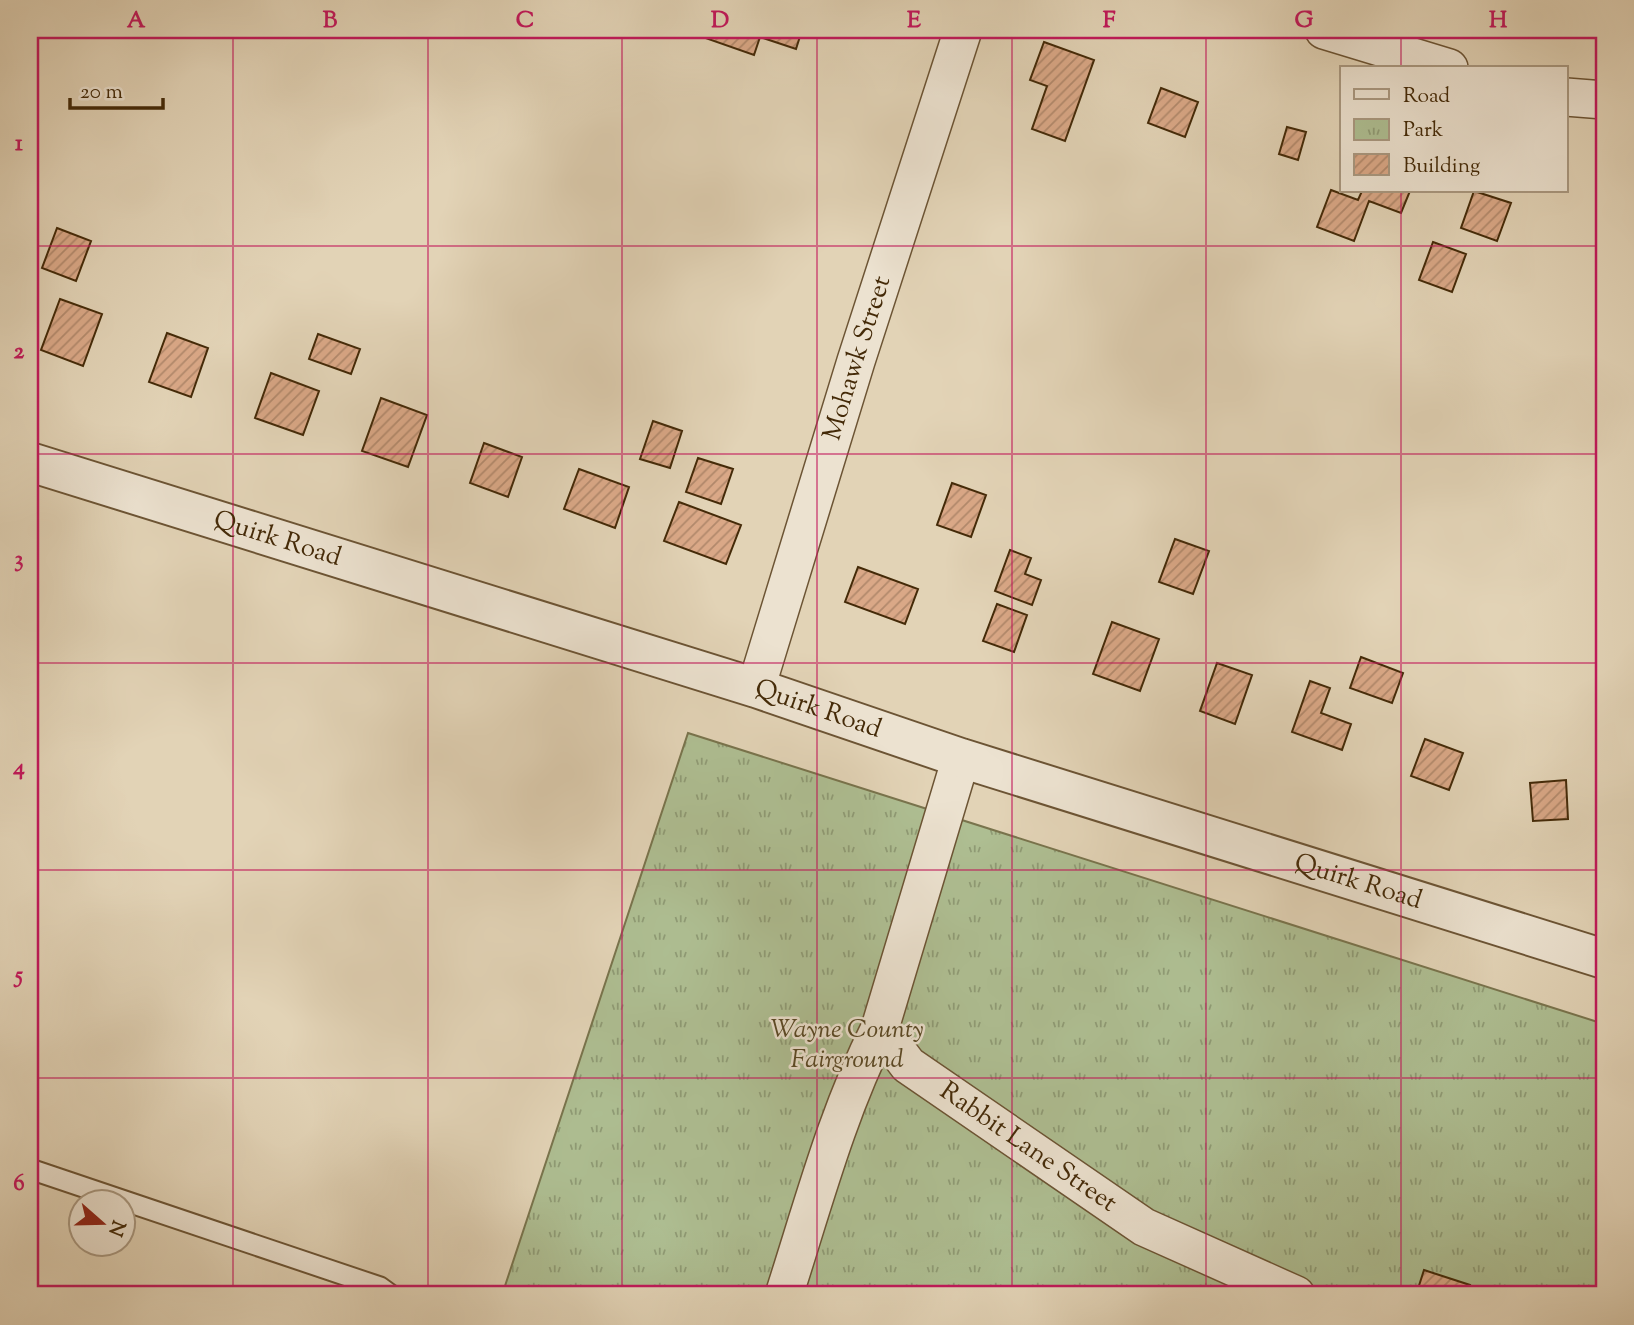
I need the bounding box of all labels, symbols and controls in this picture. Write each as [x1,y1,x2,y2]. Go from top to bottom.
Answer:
text: A [127,5,146,38]
text: B [323,5,338,38]
text: C [516,5,534,38]
text: D [711,5,729,38]
text: E [907,5,921,38]
text: F [1103,5,1116,38]
text: G [1295,5,1314,38]
text: H [1489,5,1508,38]
scale bar [70,66,163,110]
legend [1340,66,1568,192]
text: 20 m [80,78,123,108]
text: Road [1403,82,1450,112]
text: Park [1403,116,1444,146]
text: 1 [15,128,23,161]
text: Building [1403,152,1480,182]
street label: Mohawk Street [814,271,901,445]
text: 2 [14,336,25,369]
street label: Quirk Road [209,502,346,576]
text: 3 [14,544,24,577]
street label: Quirk Road [750,670,887,748]
text: 4 [12,752,25,785]
street label: Quirk Road [1290,845,1427,920]
text: 5 [13,960,23,993]
park label: Wayne County Fairground [770,1012,924,1079]
street label: Rabbit Lane Street [932,1073,1124,1222]
text: 6 [13,1168,25,1201]
north arrow [66,1188,136,1258]
text: N [100,1216,131,1240]

